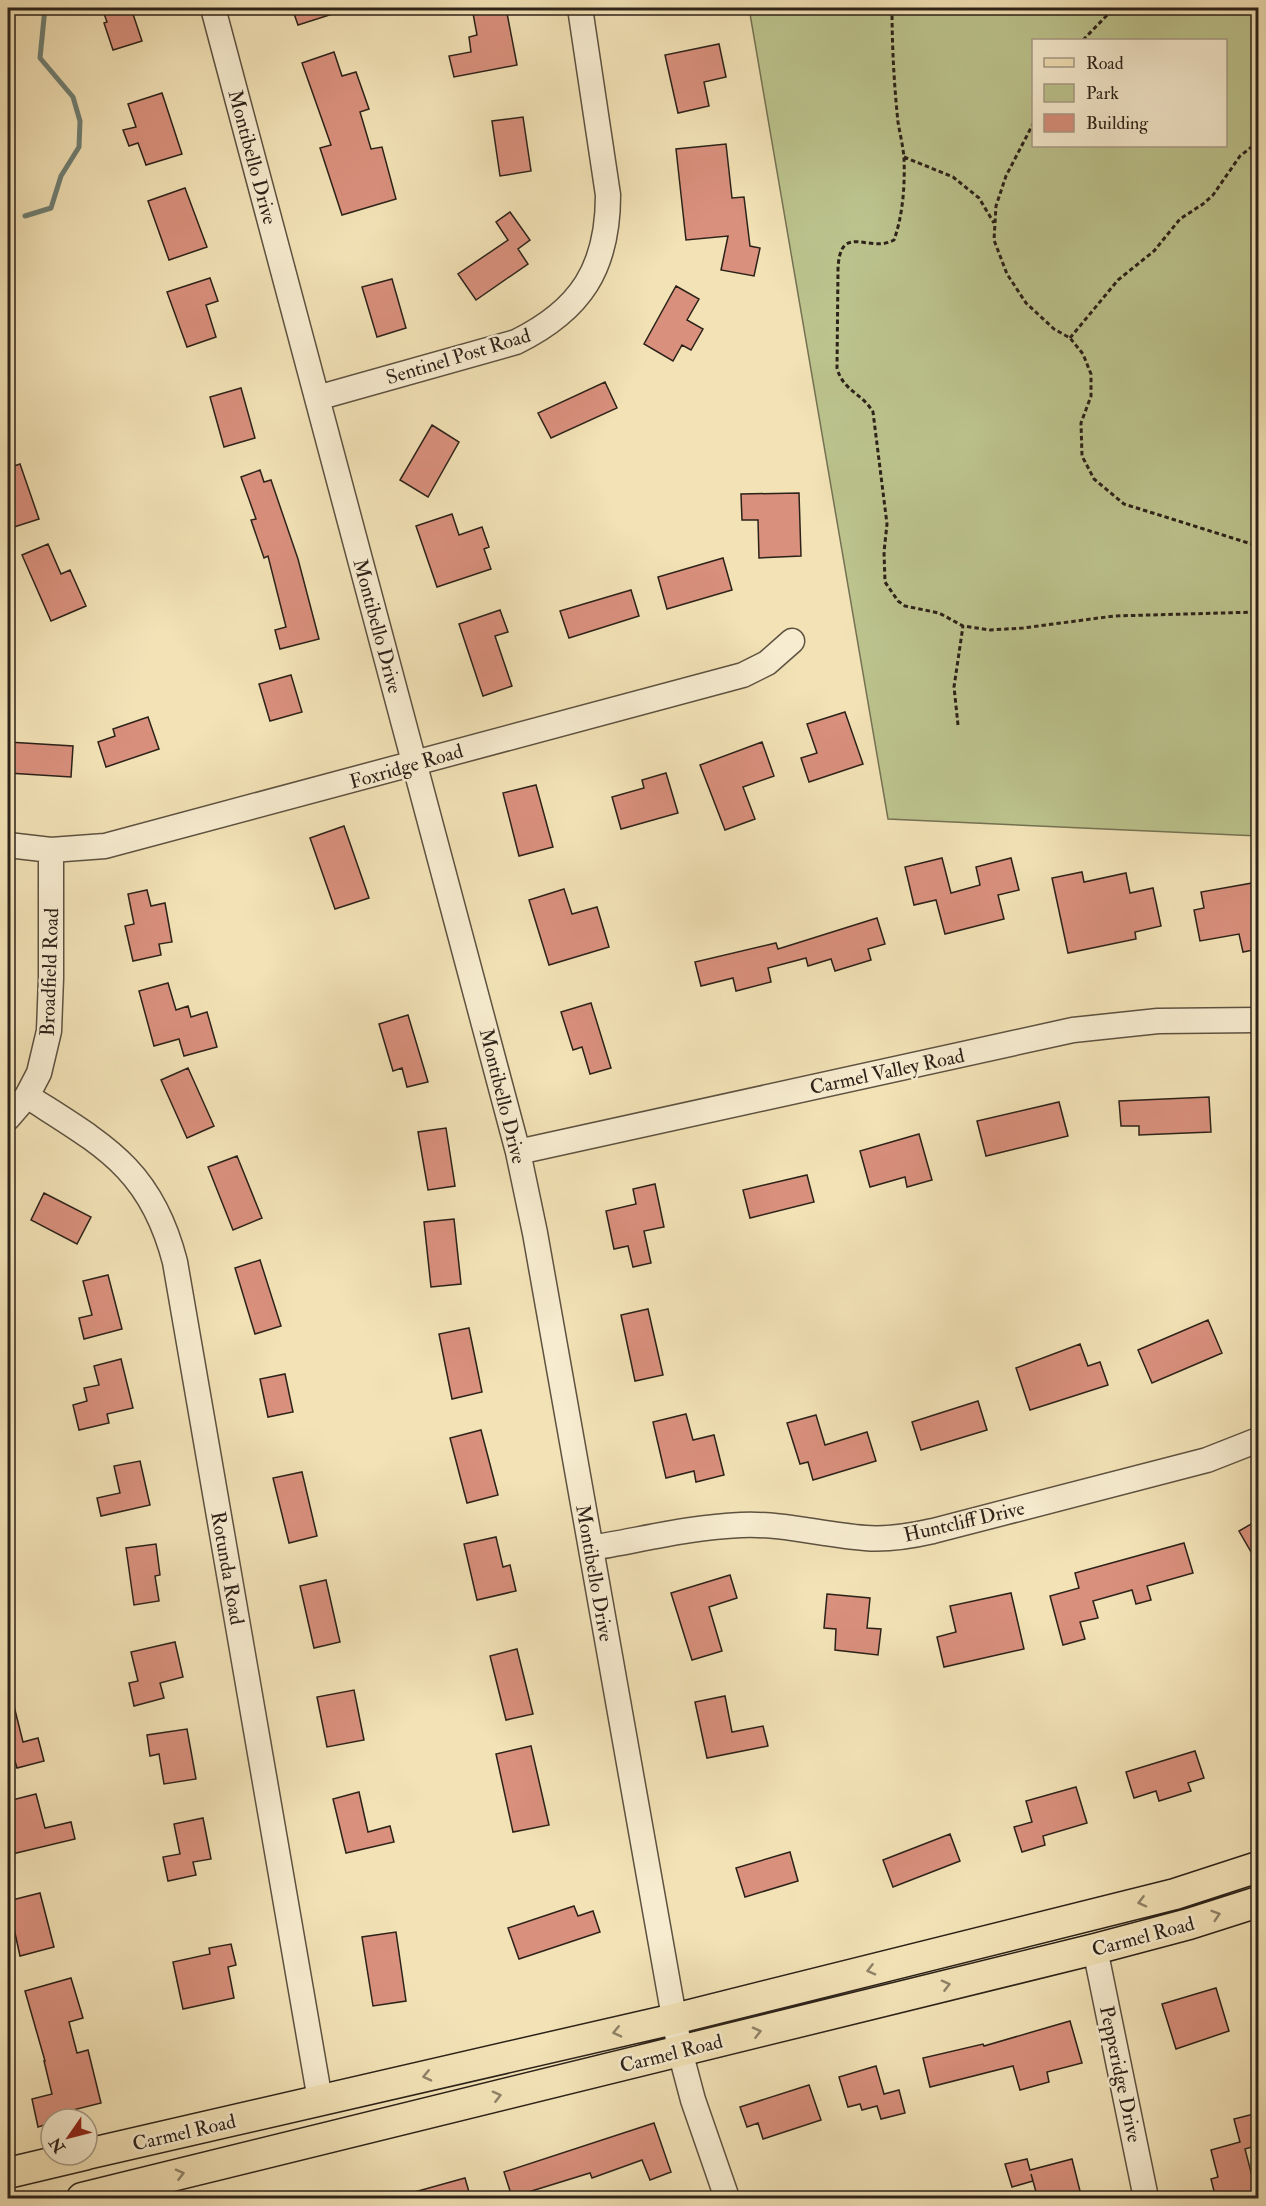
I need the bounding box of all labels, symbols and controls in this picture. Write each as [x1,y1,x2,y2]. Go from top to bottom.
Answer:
legend [1032,39,1227,147]
text: Road [1086,52,1124,75]
text: Park [1086,82,1119,105]
street label: Montibello Drive [223,87,283,227]
text: Building [1086,112,1149,135]
street label: Sentinel Post Road [383,323,533,390]
street label: Montibello Drive [348,556,408,696]
street label: Foxridge Road [346,738,466,795]
street label: Broadfield Road [35,907,64,1037]
street label: Montibello Drive [474,1026,531,1166]
street label: Carmel Valley Road [808,1043,967,1100]
street label: Huntcliff Drive [901,1495,1027,1548]
street label: Montibello Drive [570,1503,619,1643]
street label: Rotunda Road [205,1509,250,1627]
one-way arrow [1137,1894,1147,1907]
one-way arrow [1210,1910,1221,1922]
street label: Carmel Road [1089,1911,1197,1962]
one-way arrow [867,1962,877,1975]
one-way arrow [941,1980,951,1993]
street label: Pepperidge Drive [1093,2004,1147,2145]
one-way arrow [612,2025,622,2038]
one-way arrow [752,2026,762,2039]
street label: Carmel Road [617,2029,725,2078]
one-way arrow [422,2068,432,2081]
one-way arrow [492,2090,502,2103]
north arrow [39,2107,99,2167]
street label: Carmel Road [130,2108,238,2156]
text: N [45,2133,70,2157]
one-way arrow [174,2169,184,2182]

